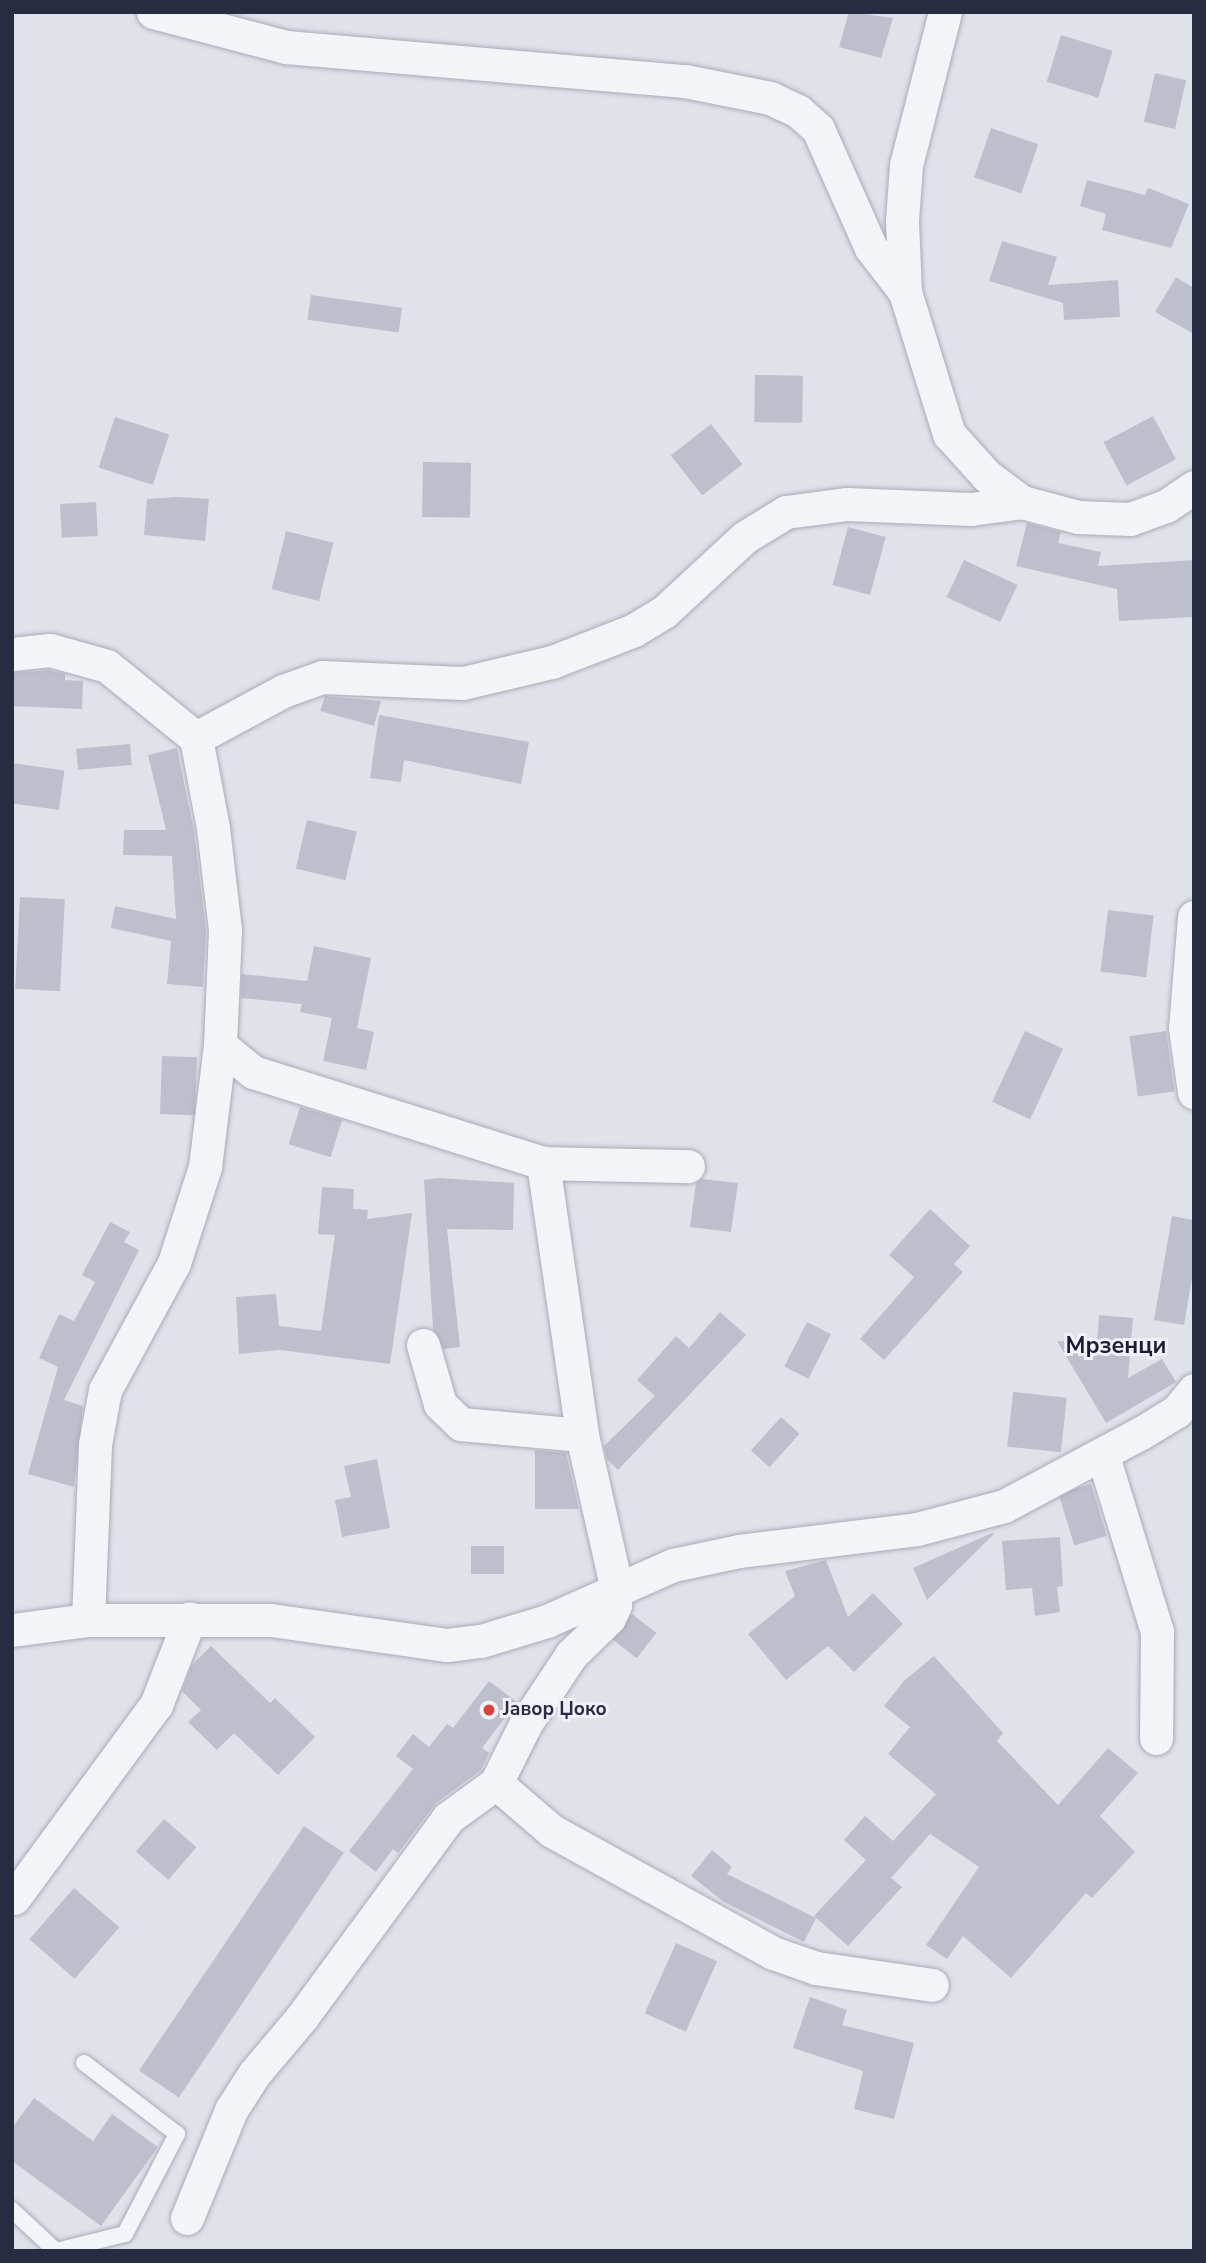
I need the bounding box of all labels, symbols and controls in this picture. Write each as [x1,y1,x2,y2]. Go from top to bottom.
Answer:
district label: Мрзенци [1065,1332,1167,1360]
place label: Јавор Џоко [503,1699,607,1721]
marker: Јавор Џоко [481,1702,497,1718]

